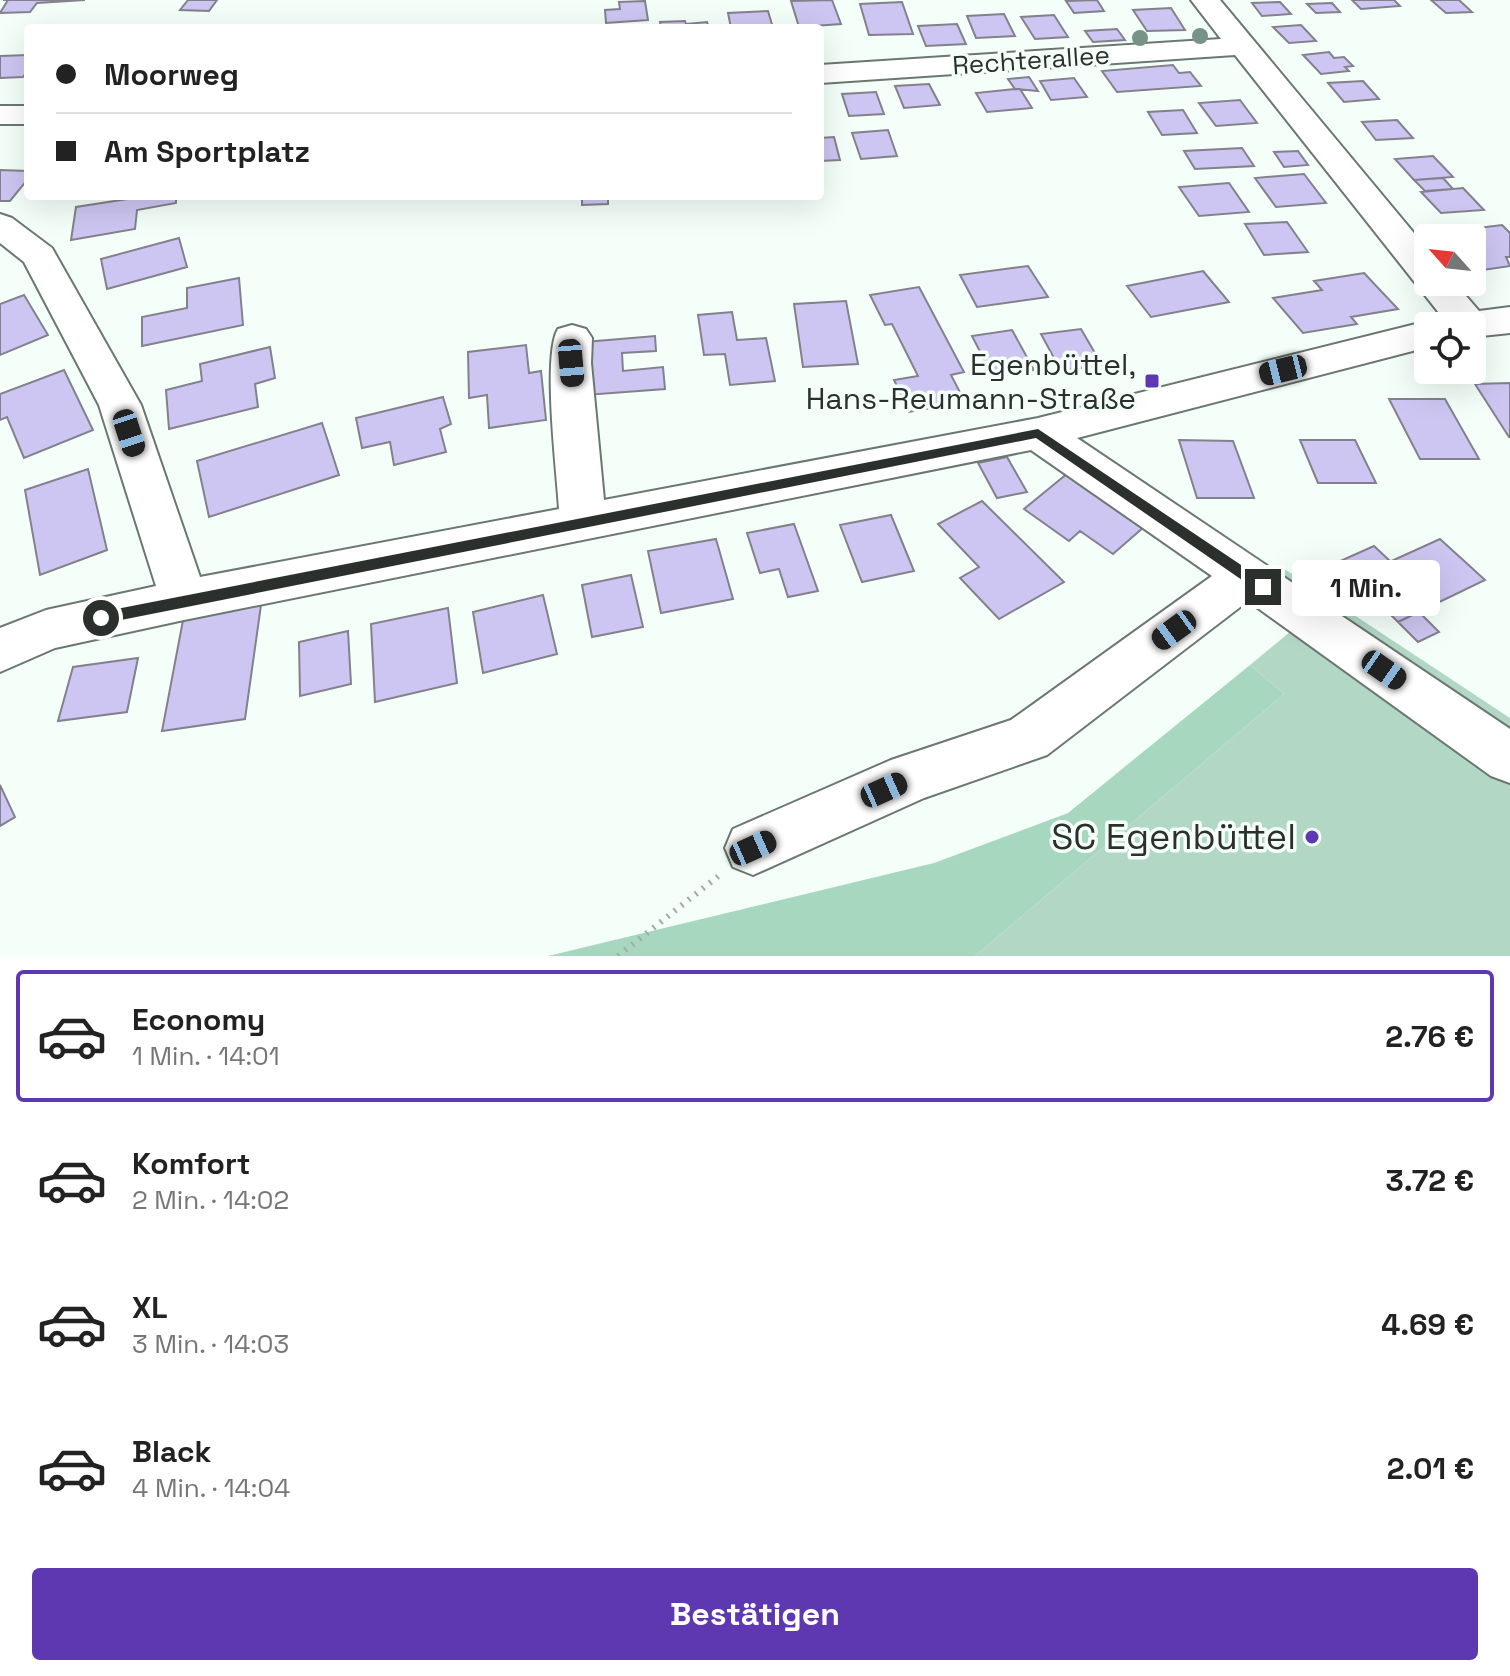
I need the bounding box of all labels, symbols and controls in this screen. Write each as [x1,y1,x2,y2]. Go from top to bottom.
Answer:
street label: Rechterallee [951,38,1111,82]
text: Moorweg [104,55,239,94]
text: Am Sportplatz [104,132,310,171]
north arrow [1414,224,1486,296]
map controls [1414,224,1486,384]
button: locate [1414,312,1486,384]
car [557,338,585,388]
place label: Egenbüttel, Hans-Reumann-Straße [806,345,1136,418]
car [1257,353,1309,387]
marker: Egenbüttel, Hans-Reumann-Straße [1143,372,1161,390]
car [110,406,148,460]
callout: 1 Min. [1291,559,1439,615]
route end [1245,569,1281,605]
text: 1 Min. [1330,571,1402,605]
route start [83,600,119,636]
car [1148,606,1200,654]
car [1357,646,1411,694]
car [857,769,911,811]
place label: SC Egenbüttel [1051,814,1296,860]
car [726,827,780,869]
marker: SC Egenbüttel [1303,828,1321,846]
icon: car [36,1000,108,1072]
text: Economy [132,1000,265,1039]
text: 2.76 € [1385,1017,1474,1056]
text: 1 Min. · 14:01 [132,1039,280,1073]
icon: car [36,1144,108,1216]
text: Komfort [132,1144,250,1183]
text: 3.72 € [1386,1161,1474,1200]
text: 2 Min. · 14:02 [132,1183,289,1217]
icon: car [36,1288,108,1360]
text: XL [132,1288,168,1327]
text: 4.69 € [1381,1305,1474,1344]
text: 3 Min. · 14:03 [132,1327,289,1361]
icon: car [36,1432,108,1504]
text: Black [132,1432,211,1471]
text: 2.01 € [1387,1449,1474,1488]
text: 4 Min. · 14:04 [132,1471,290,1505]
button: Bestätigen [32,1568,1478,1660]

